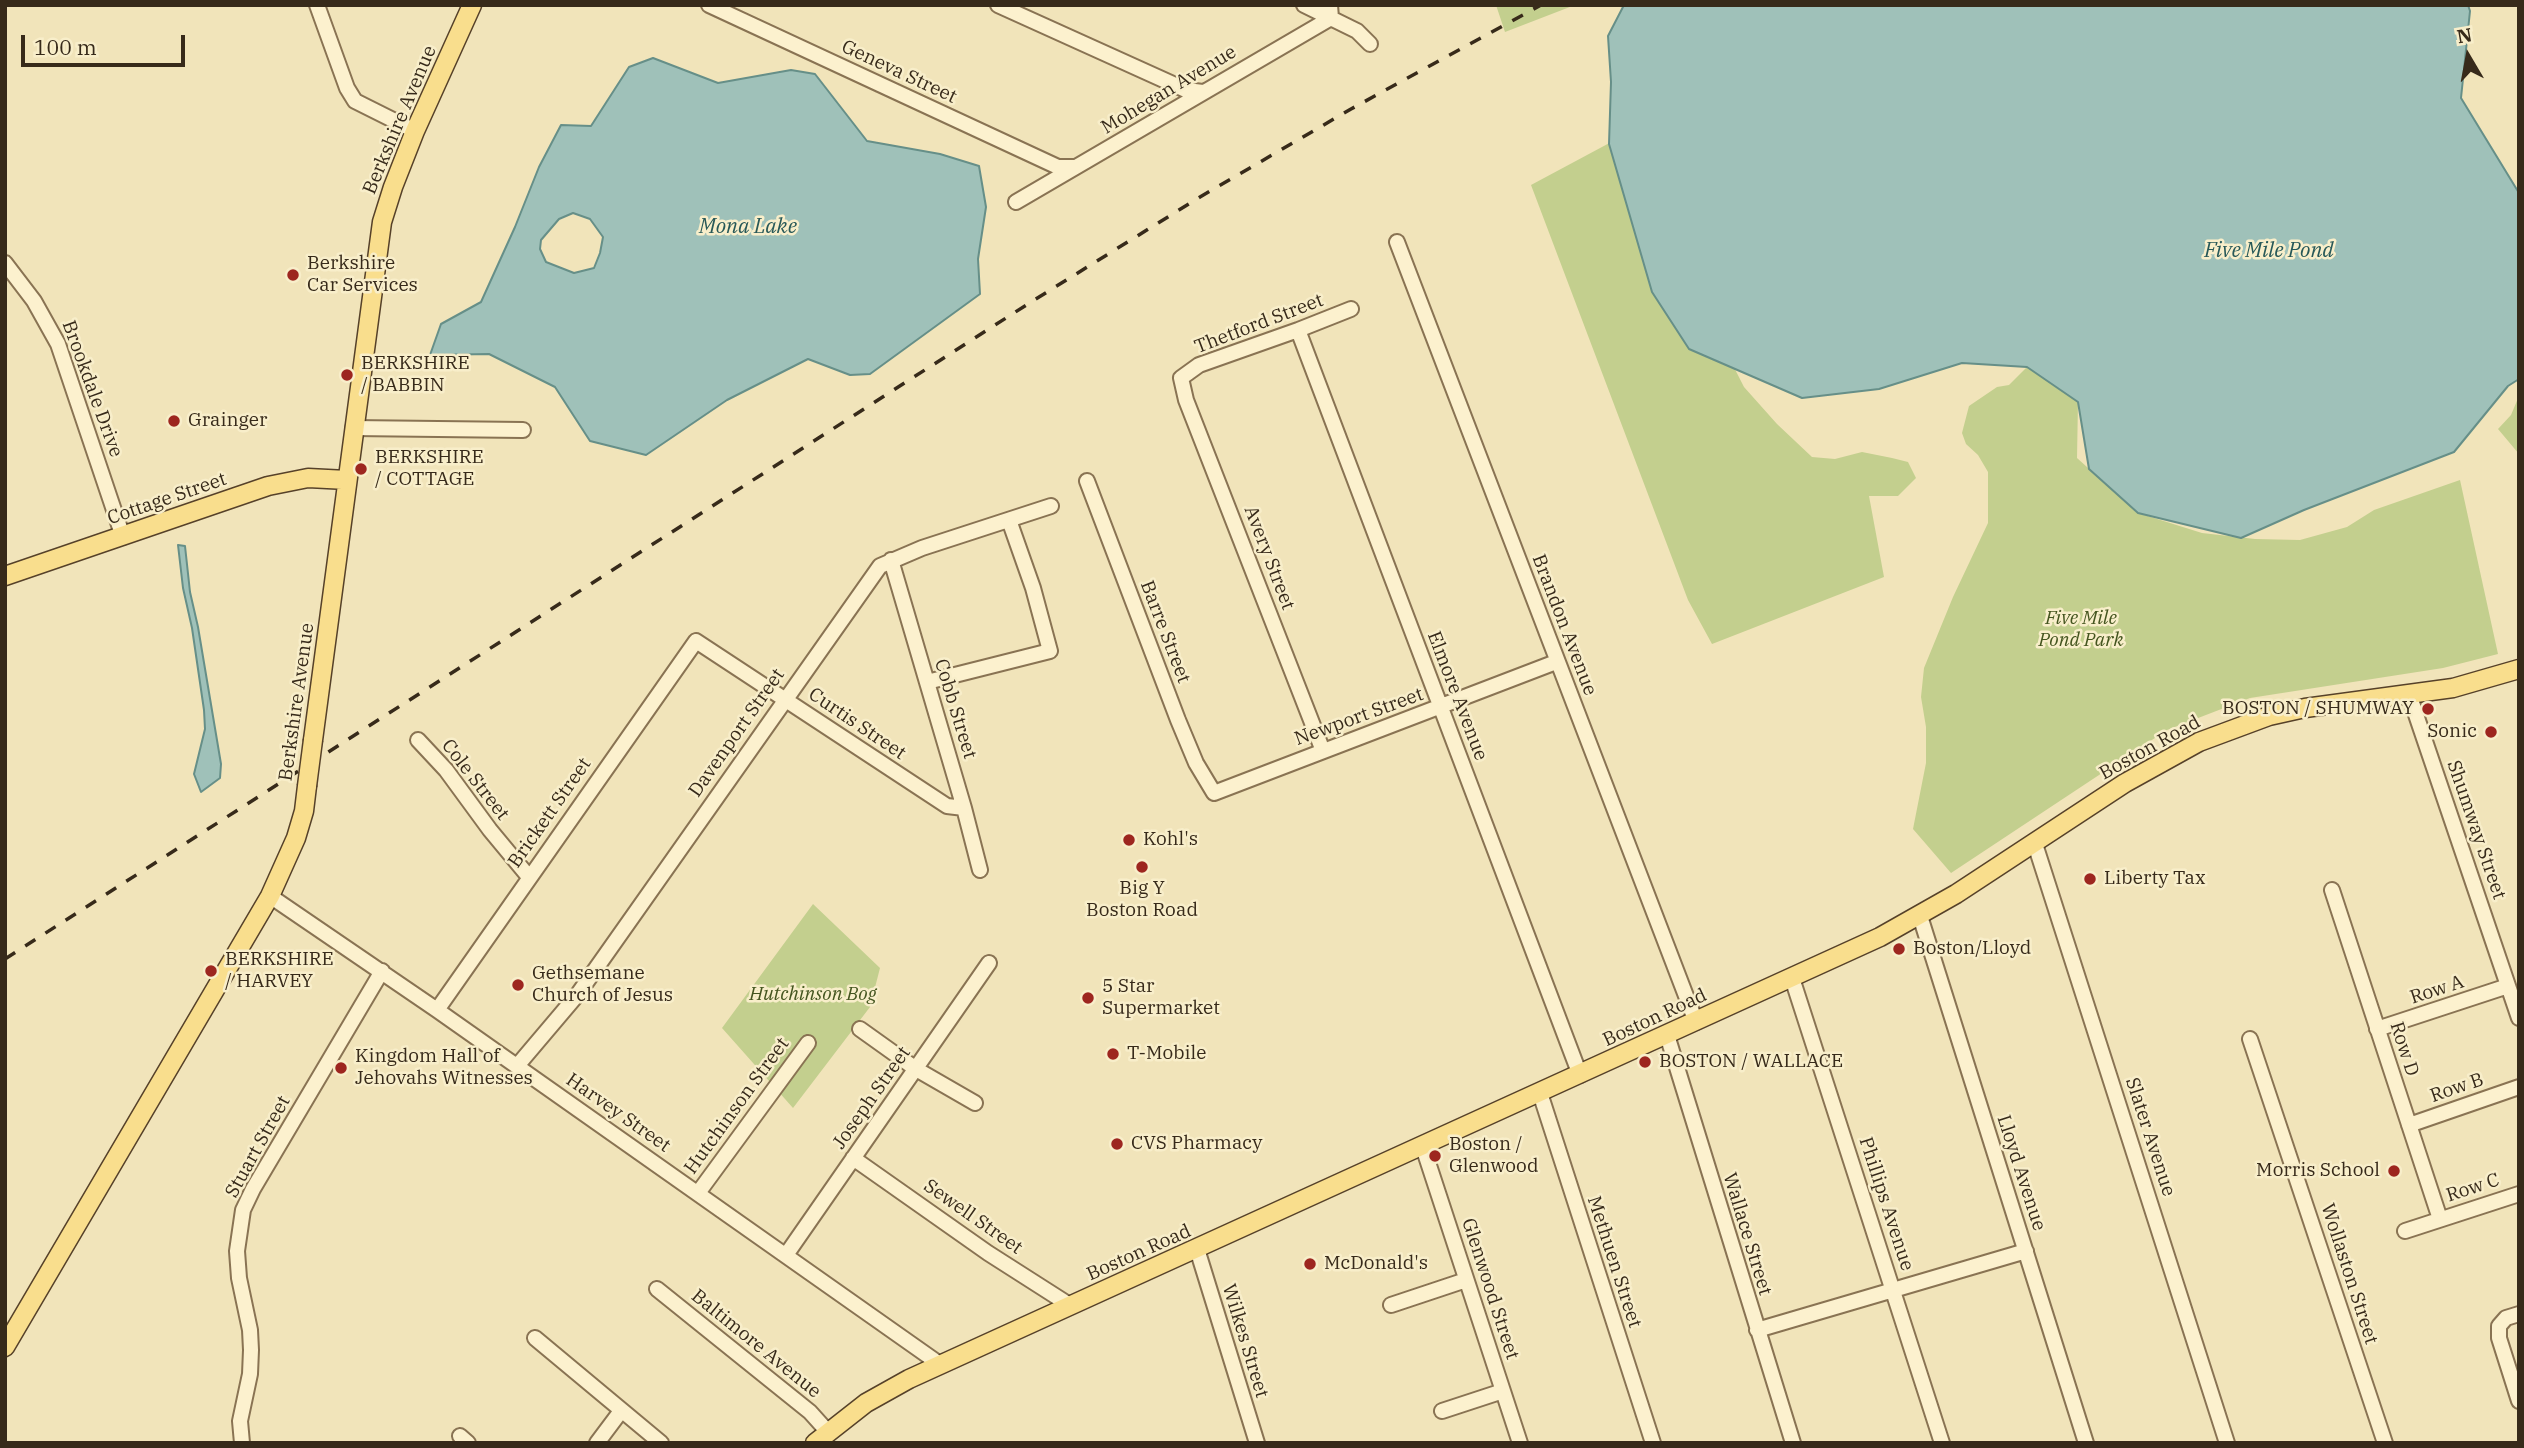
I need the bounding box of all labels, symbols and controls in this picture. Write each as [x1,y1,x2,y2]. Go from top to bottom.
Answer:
scale bar [24,21,189,65]
north arrow [2433,21,2503,91]
text: N [2455,22,2474,48]
text: 100 m [34,33,97,61]
street label: Geneva Street [838,35,960,109]
street label: Mohegan Avenue [1097,41,1241,139]
street label: Berkshire Avenue [358,42,442,198]
water label: Mona Lake [699,214,797,240]
water label: Five Mile Pond [2204,238,2334,264]
place label: Berkshire Car Services [307,253,418,297]
marker: Berkshire Car Services [285,267,301,283]
street label: Thetford Street [1191,289,1327,359]
street label: Brookdale Drive [57,318,127,460]
place label: BERKSHIRE / BABBIN [361,353,470,397]
marker: BERKSHIRE / BABBIN [339,367,355,383]
place label: Grainger [188,410,267,432]
marker: Grainger [166,413,182,429]
place label: BERKSHIRE / COTTAGE [375,447,484,491]
marker: BERKSHIRE / COTTAGE [353,461,369,477]
street label: Cottage Street [104,468,230,530]
street label: Avery Street [1239,503,1299,613]
street label: Brandon Avenue [1527,551,1601,699]
street label: Barre Street [1135,578,1195,686]
park label: Five Mile Pond Park [2038,608,2124,652]
street label: Berkshire Avenue [275,622,319,782]
street label: Elmore Avenue [1422,628,1492,764]
street label: Cobb Street [929,656,981,762]
street label: Davenport Street [684,664,790,802]
street label: Curtis Street [804,683,910,765]
street label: Newport Street [1292,683,1426,751]
place label: BOSTON / SHUMWAY [2222,698,2414,720]
marker: BOSTON / SHUMWAY [2420,701,2436,717]
street label: Boston Road [2096,711,2204,785]
place label: Sonic [2427,721,2477,743]
marker: Sonic [2483,724,2499,740]
street label: Cole Street [436,735,514,825]
street label: Brickett Street [504,754,596,872]
street label: Shumway Street [2442,758,2510,902]
place label: Kohl's [1143,829,1198,851]
marker: Kohl's [1121,832,1137,848]
marker: Big Y Boston Road [1134,859,1150,875]
place label: Liberty Tax [2104,868,2206,890]
marker: Liberty Tax [2082,871,2098,887]
place label: Big Y Boston Road [1086,878,1198,922]
place label: Boston/Lloyd [1913,938,2031,960]
marker: Boston/Lloyd [1891,941,1907,957]
place label: BERKSHIRE / HARVEY [225,949,334,993]
marker: BERKSHIRE / HARVEY [203,963,219,979]
place label: Gethsemane Church of Jesus [532,963,673,1007]
street label: Row A [2407,971,2467,1009]
place label: 5 Star Supermarket [1102,976,1220,1020]
marker: Gethsemane Church of Jesus [510,977,526,993]
park label: Hutchinson Bog [749,984,877,1006]
street label: Boston Road [1599,984,1711,1052]
marker: 5 Star Supermarket [1080,990,1096,1006]
street label: Row D [2385,1019,2423,1079]
street label: Hutchinson Street [680,1033,794,1179]
street label: Joseph Street [828,1042,916,1154]
place label: T-Mobile [1127,1043,1206,1065]
place label: Kingdom Hall of Jehovahs Witnesses [355,1046,533,1090]
marker: T-Mobile [1105,1046,1121,1062]
place label: BOSTON / WALLACE [1659,1051,1843,1073]
marker: BOSTON / WALLACE [1637,1054,1653,1070]
marker: Kingdom Hall of Jehovahs Witnesses [333,1060,349,1076]
street label: Row B [2427,1068,2487,1108]
street label: Harvey Street [561,1069,675,1157]
street label: Slater Avenue [2120,1075,2180,1199]
street label: Stuart Street [221,1092,295,1202]
street label: Lloyd Avenue [1992,1112,2050,1234]
place label: CVS Pharmacy [1131,1133,1262,1155]
place label: Boston / Glenwood [1449,1134,1539,1178]
street label: Phillips Avenue [1854,1134,1918,1274]
marker: CVS Pharmacy [1109,1136,1125,1152]
marker: Boston / Glenwood [1427,1148,1443,1164]
place label: Morris School [2256,1160,2380,1182]
marker: Morris School [2386,1163,2402,1179]
street label: Row C [2444,1169,2502,1207]
street label: Wallace Street [1718,1170,1776,1298]
street label: Sewell Street [919,1175,1027,1259]
street label: Methuen Street [1582,1193,1646,1331]
street label: Wollaston Street [2316,1201,2382,1347]
street label: Glenwood Street [1456,1215,1524,1363]
street label: Boston Road [1083,1220,1195,1286]
place label: McDonald's [1324,1253,1428,1275]
marker: McDonald's [1302,1256,1318,1272]
street label: Wilkes Street [1217,1281,1273,1401]
street label: Baltimore Avenue [687,1285,825,1403]

